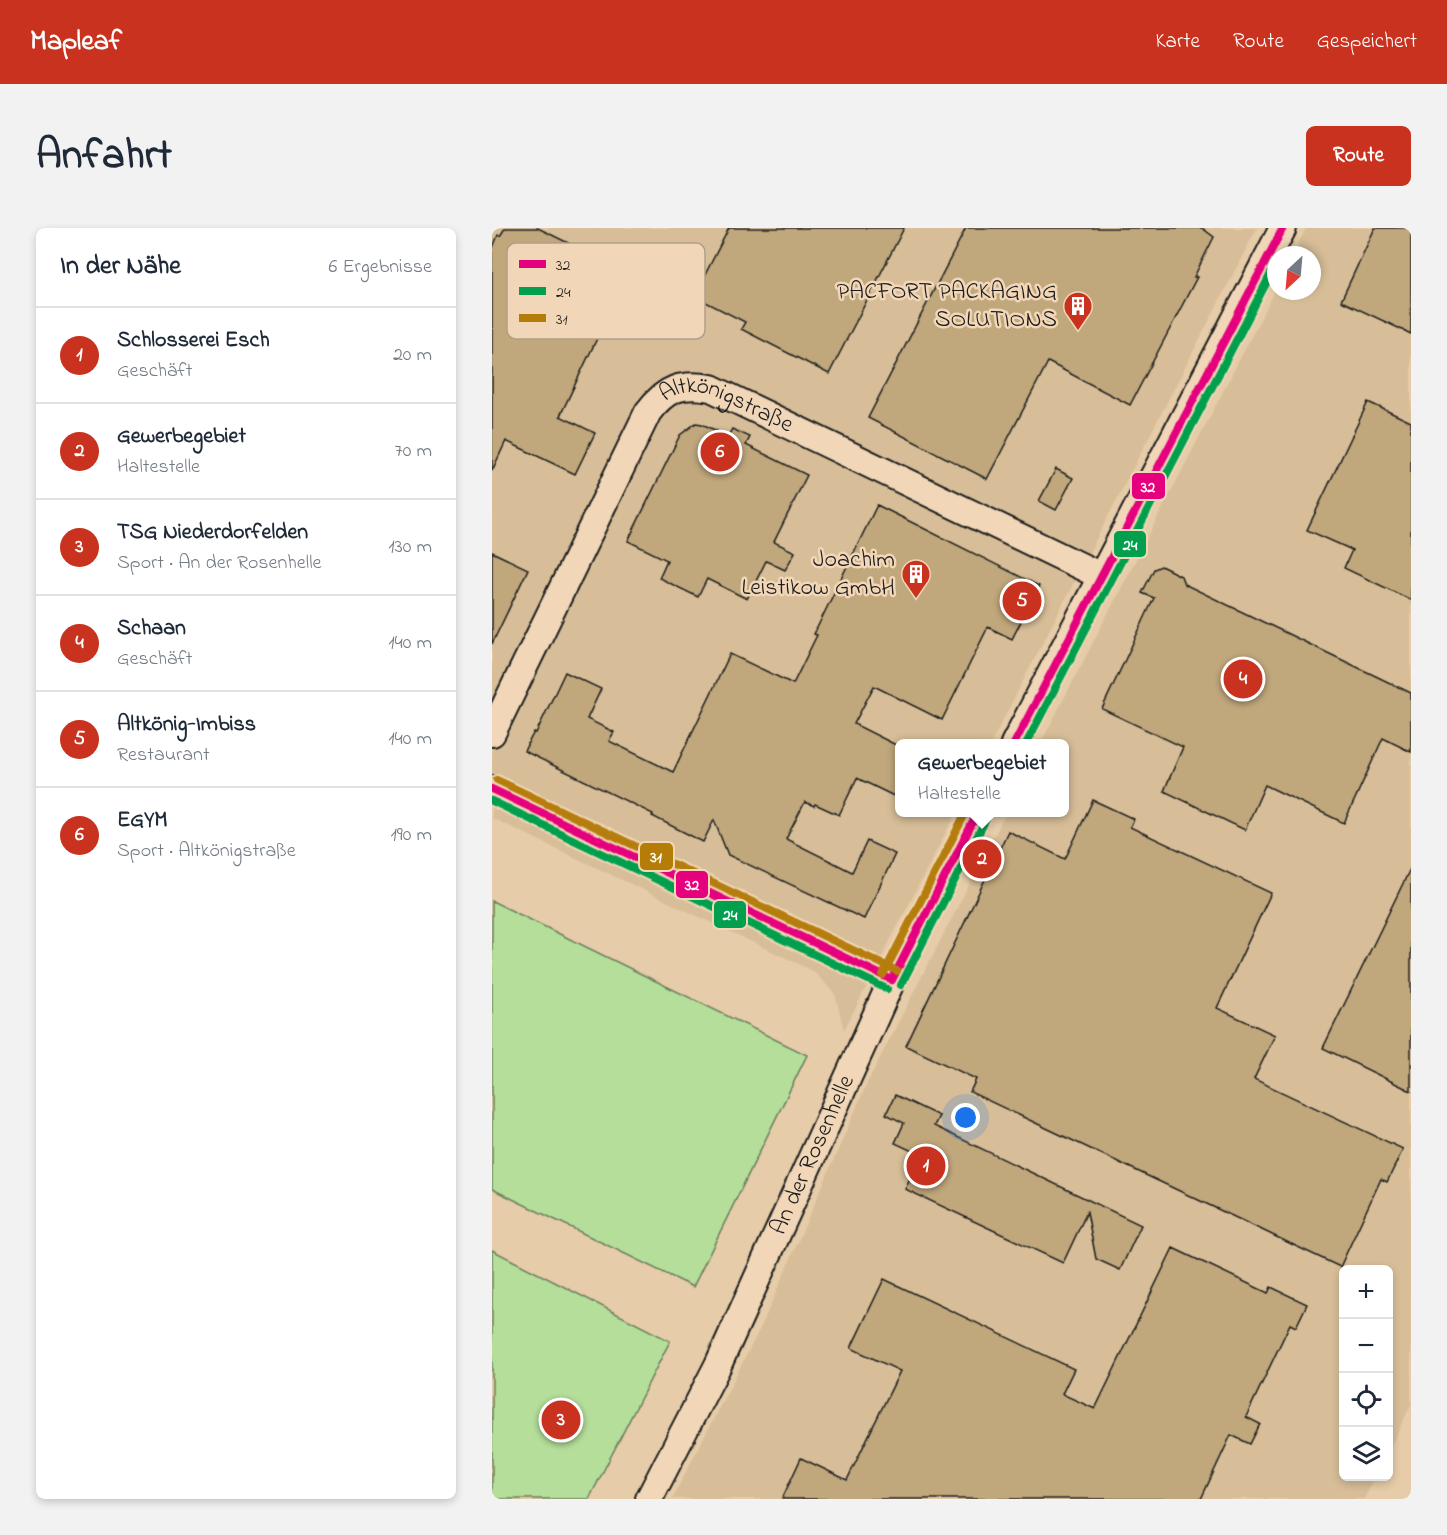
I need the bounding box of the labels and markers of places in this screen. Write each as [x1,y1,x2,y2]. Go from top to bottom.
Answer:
place label: PACFORT PACKAGING SOLUTIONS [837,275,1057,338]
building icon: PACFORT PACKAGING SOLUTIONS [1062,290,1094,332]
pin: 6 [700,430,740,474]
place label: Joachim Leistikow GmbH [741,543,895,606]
building icon: Joachim Leistikow GmbH [900,558,932,600]
pin: 5 [1002,578,1042,623]
pin: 4 [1224,656,1263,702]
pin: 2 [962,836,1002,882]
pin: 1 [906,1144,946,1188]
pin: 3 [542,1398,580,1442]

